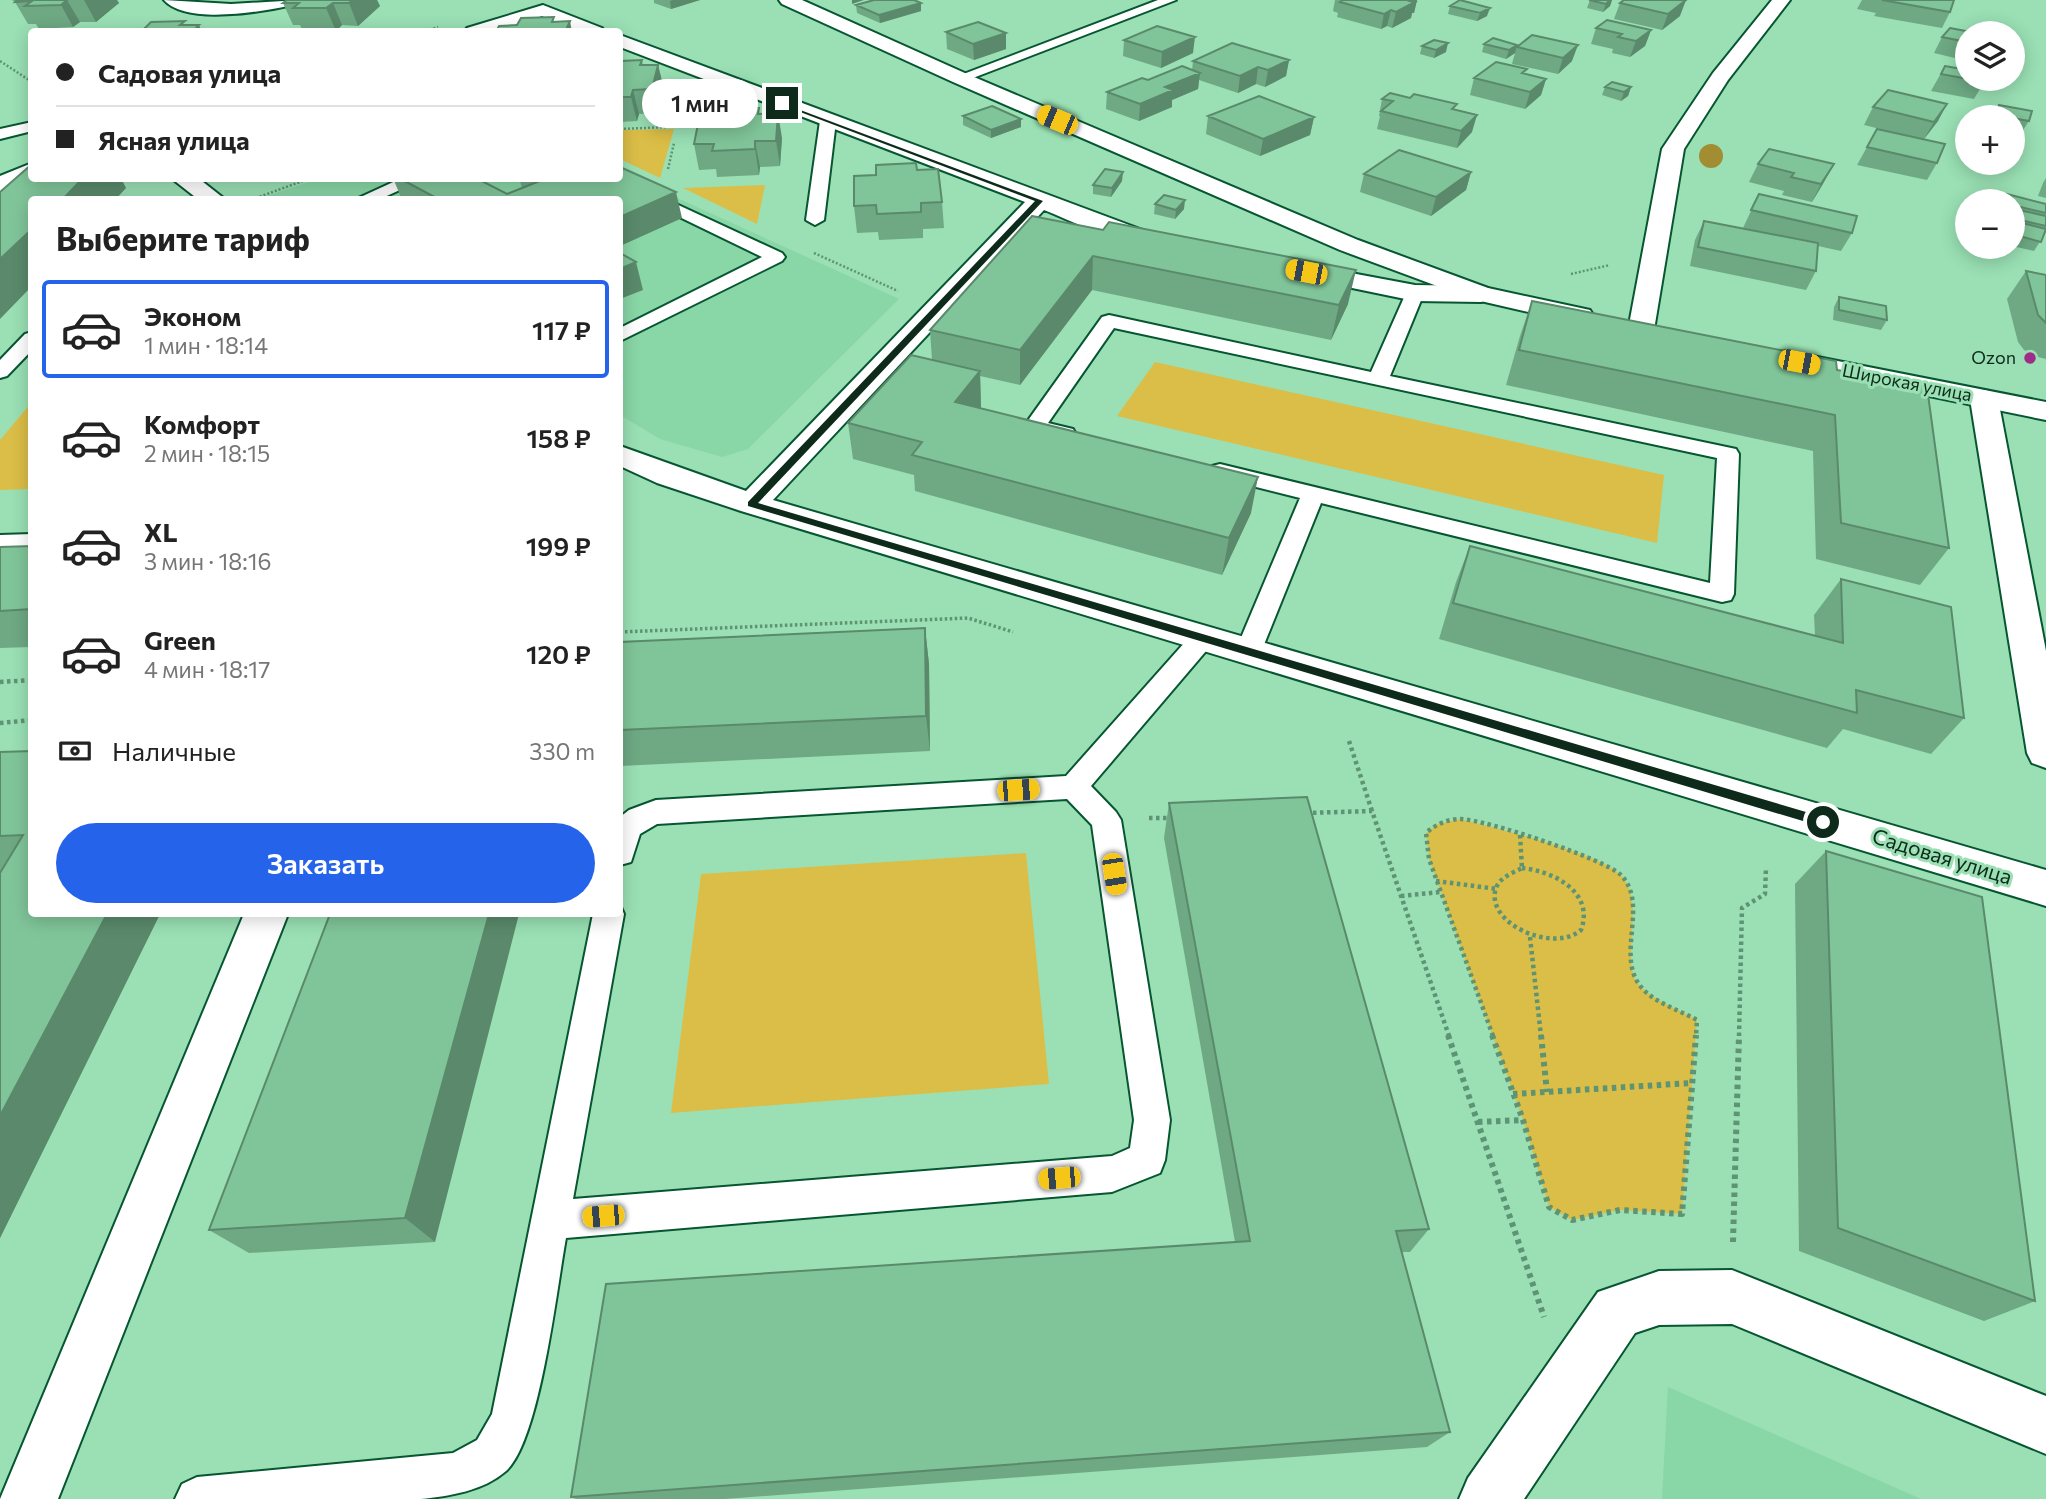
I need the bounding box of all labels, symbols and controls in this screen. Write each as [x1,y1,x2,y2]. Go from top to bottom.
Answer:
map controls [1955,21,2025,259]
button: layers [1955,21,2025,91]
text: Садовая улица [98,57,281,88]
callout: 1 мин [642,78,758,128]
route end [766,87,798,119]
text: 1 мин [671,89,729,117]
car [1034,102,1081,138]
button: + [1955,105,2025,175]
text: Ясная улица [98,124,250,155]
button: − [1955,189,2025,259]
text: Выберите тариф [56,218,310,258]
car [1284,258,1329,286]
icon: car [60,298,123,361]
text: Эконом [144,300,241,331]
text: 117 ₽ [532,314,591,345]
text: 1 мин · 18:14 [144,331,268,359]
place label: Ozon [1971,346,2016,368]
car [1777,348,1822,376]
marker: Ozon [2022,350,2038,366]
street label: Широкая улица [1841,359,1974,405]
icon: car [60,406,123,469]
text: Комфорт [144,408,260,439]
text: 158 ₽ [527,422,591,453]
text: 2 мин · 18:15 [144,439,270,467]
icon: car [60,514,123,577]
text: XL [144,516,178,547]
text: 199 ₽ [526,530,591,561]
text: 3 мин · 18:16 [144,547,271,575]
icon: car [60,622,123,685]
text: Green [144,624,216,655]
text: 120 ₽ [526,638,591,669]
text: 4 мин · 18:17 [144,655,270,683]
icon: cash [56,732,94,770]
text: Наличные [112,735,236,766]
text: 330 m [529,737,595,765]
car [997,778,1040,802]
route start [1807,806,1839,838]
street label: Садовая улица [1870,822,2015,889]
button: Заказать [56,823,595,903]
car [1101,852,1128,896]
car [1038,1166,1081,1190]
car [582,1204,625,1228]

